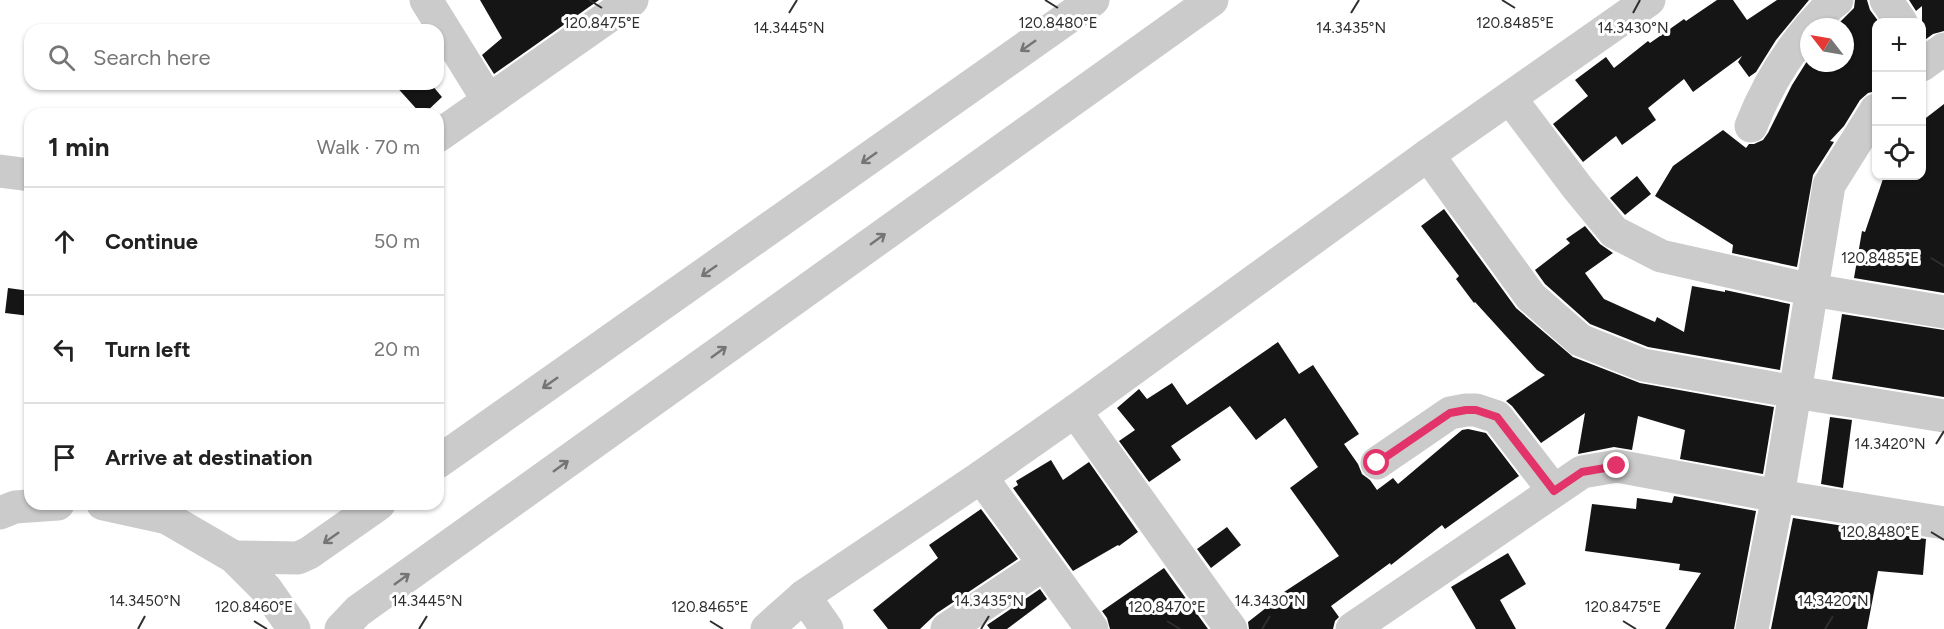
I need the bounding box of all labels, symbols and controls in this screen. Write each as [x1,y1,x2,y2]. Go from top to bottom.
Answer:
text: 120.8475°E [564,14,640,32]
text: 120.8480°E [1018,14,1098,32]
text: 120.8485°E [1476,14,1554,32]
north arrow [1800,18,1854,72]
map controls [1872,18,1926,180]
button: + [1872,18,1926,72]
text: 14.3445°N [753,19,825,37]
text: 14.3435°N [1316,19,1386,37]
text: 14.3430°N [1597,19,1669,37]
search box [24,24,444,90]
one-way arrow [1020,40,1036,52]
icon: search [45,41,78,74]
text: Search here [93,44,211,71]
button: − [1872,72,1926,126]
button: locate [1872,126,1926,180]
text: 1 min [48,131,109,163]
text: Walk · 70 m [317,135,420,159]
one-way arrow [861,152,877,164]
icon: ahead [48,225,81,258]
text: Continue [105,228,198,255]
text: 50 m [374,229,420,253]
one-way arrow [869,233,886,245]
text: 120.8485°E [1841,249,1919,267]
one-way arrow [702,265,718,277]
icon: left [48,333,81,366]
text: Turn left [105,336,191,363]
text: 20 m [374,337,420,361]
one-way arrow [711,346,727,358]
one-way arrow [542,377,558,389]
text: 14.3420°N [1854,435,1926,453]
icon: arrive [48,441,81,474]
text: Arrive at destination [105,444,313,471]
route start [1363,449,1389,475]
route end [1603,452,1629,478]
one-way arrow [552,460,568,472]
text: 120.8480°E [1840,523,1920,541]
one-way arrow [324,532,340,544]
one-way arrow [394,573,410,585]
text: 14.3450°N [109,592,181,610]
text: 14.3445°N [391,592,463,610]
text: 14.3435°N [954,592,1024,610]
text: 14.3430°N [1234,592,1306,610]
text: 14.3420°N [1797,592,1869,610]
text: 120.8460°E [215,598,293,616]
text: 120.8465°E [671,598,749,616]
text: 120.8470°E [1128,598,1206,616]
text: 120.8475°E [1585,598,1661,616]

